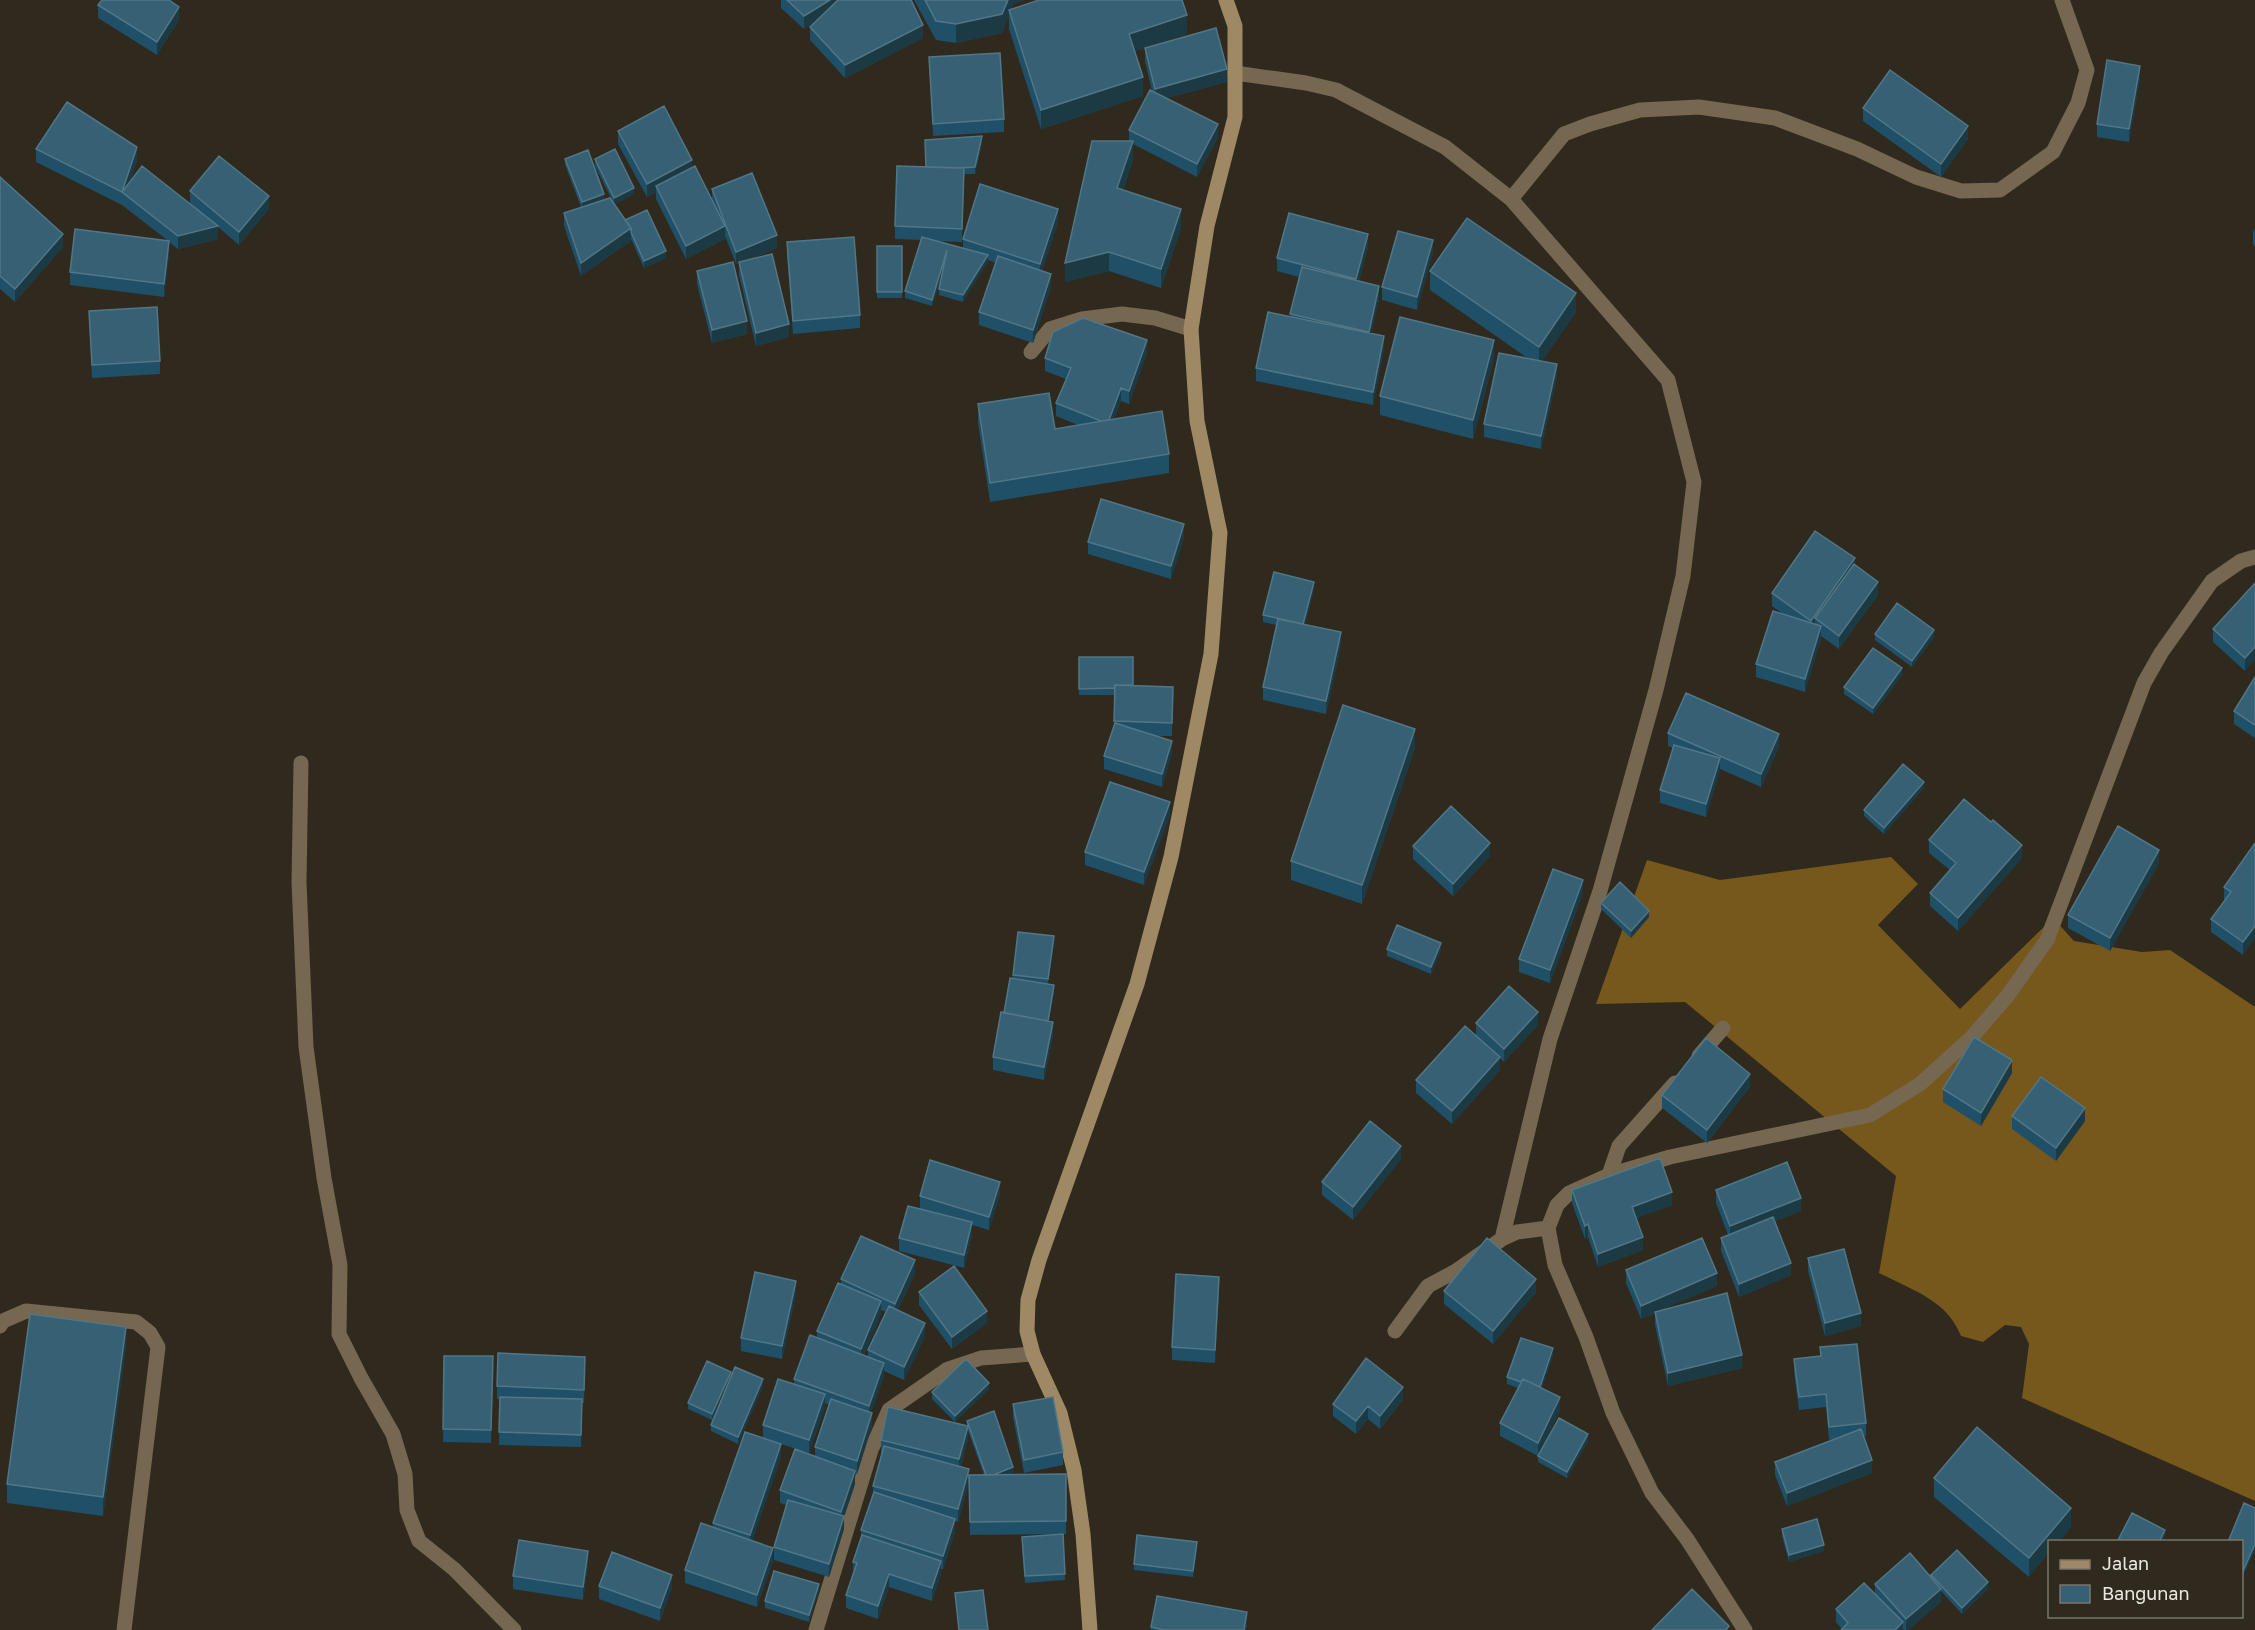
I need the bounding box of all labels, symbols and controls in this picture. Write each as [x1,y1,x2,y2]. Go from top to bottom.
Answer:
legend [2048,1540,2243,1618]
text: Jalan [2102,1552,2149,1574]
text: Bangunan [2102,1582,2190,1604]

